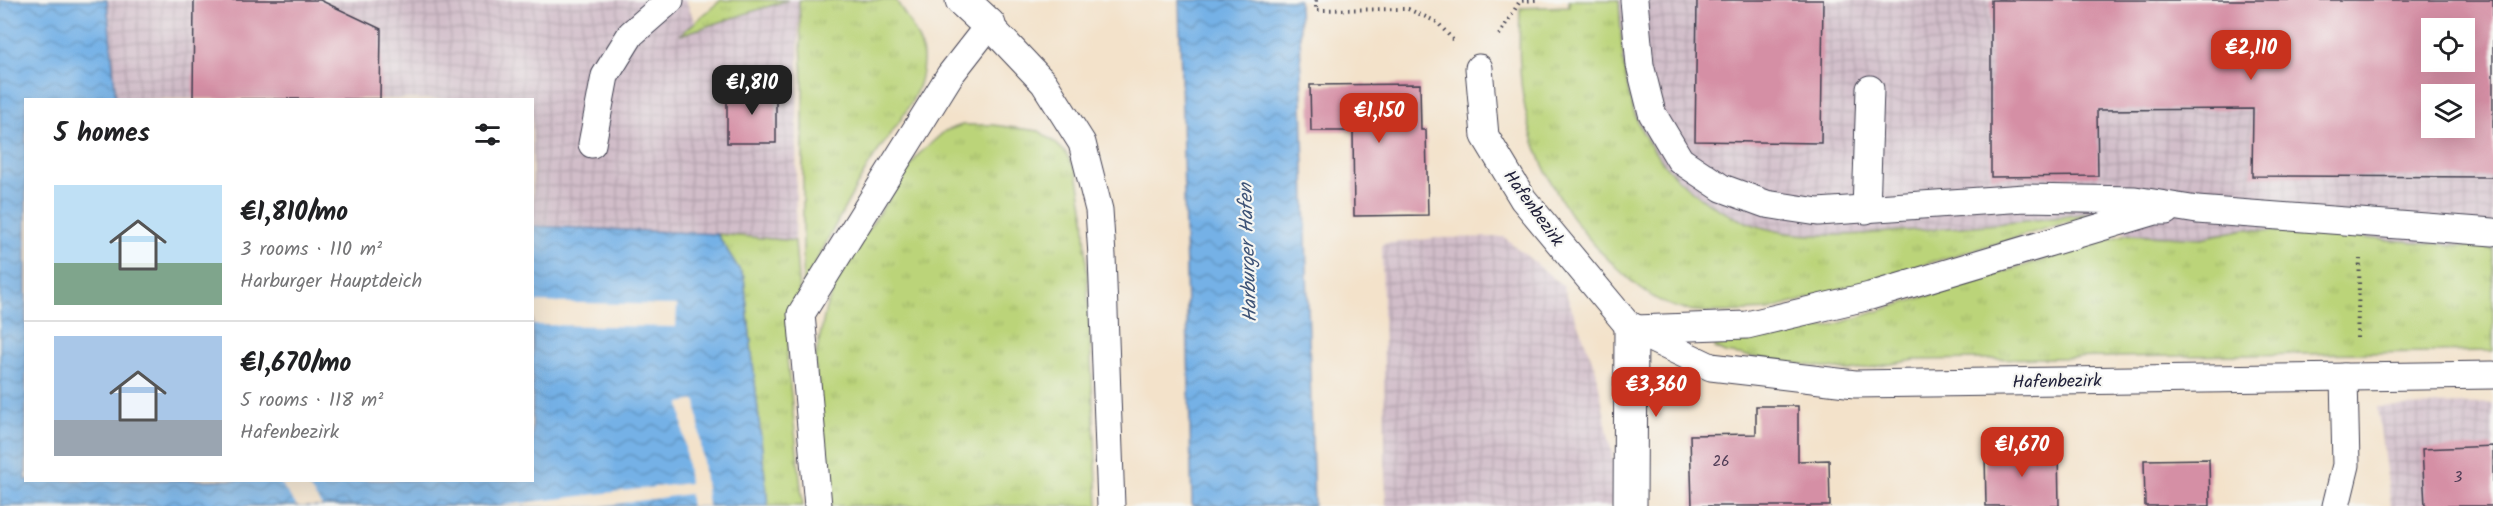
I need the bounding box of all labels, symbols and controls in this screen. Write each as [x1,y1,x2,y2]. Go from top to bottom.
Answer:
map controls [2421,18,2475,138]
button: locate [2421,18,2475,72]
pin: €2,110 [2202,30,2300,81]
text: €2,110 [2225,33,2277,65]
pin: €1,810 [703,65,801,116]
text: €1,810 [726,68,778,100]
button: layers [2421,84,2475,138]
pin: €1,150 [1330,93,1428,144]
text: €1,150 [1354,96,1404,128]
text: 5 homes [54,113,150,155]
icon: filters [471,118,504,151]
street label: Hafenbezirk [1495,164,1571,254]
water label: Harburger Hafen [1231,181,1267,323]
text: €1,810/mo [240,192,348,234]
icon: home [102,209,174,281]
text: 3 rooms · 110 m² [240,234,382,266]
text: Harburger Hauptdeich [240,266,422,298]
text: €1,670/mo [240,343,351,385]
icon: home [102,360,174,432]
pin: €3,360 [1607,367,1705,418]
street label: Hafenbezirk [2012,367,2102,398]
text: €3,360 [1626,370,1686,402]
text: 5 rooms · 118 m² [240,385,383,417]
text: Hafenbezirk [240,417,339,449]
pin: €1,670 [1973,427,2071,478]
text: €1,670 [1995,430,2049,462]
house number: 26 [1712,450,1730,474]
house number: 3 [2454,466,2463,490]

